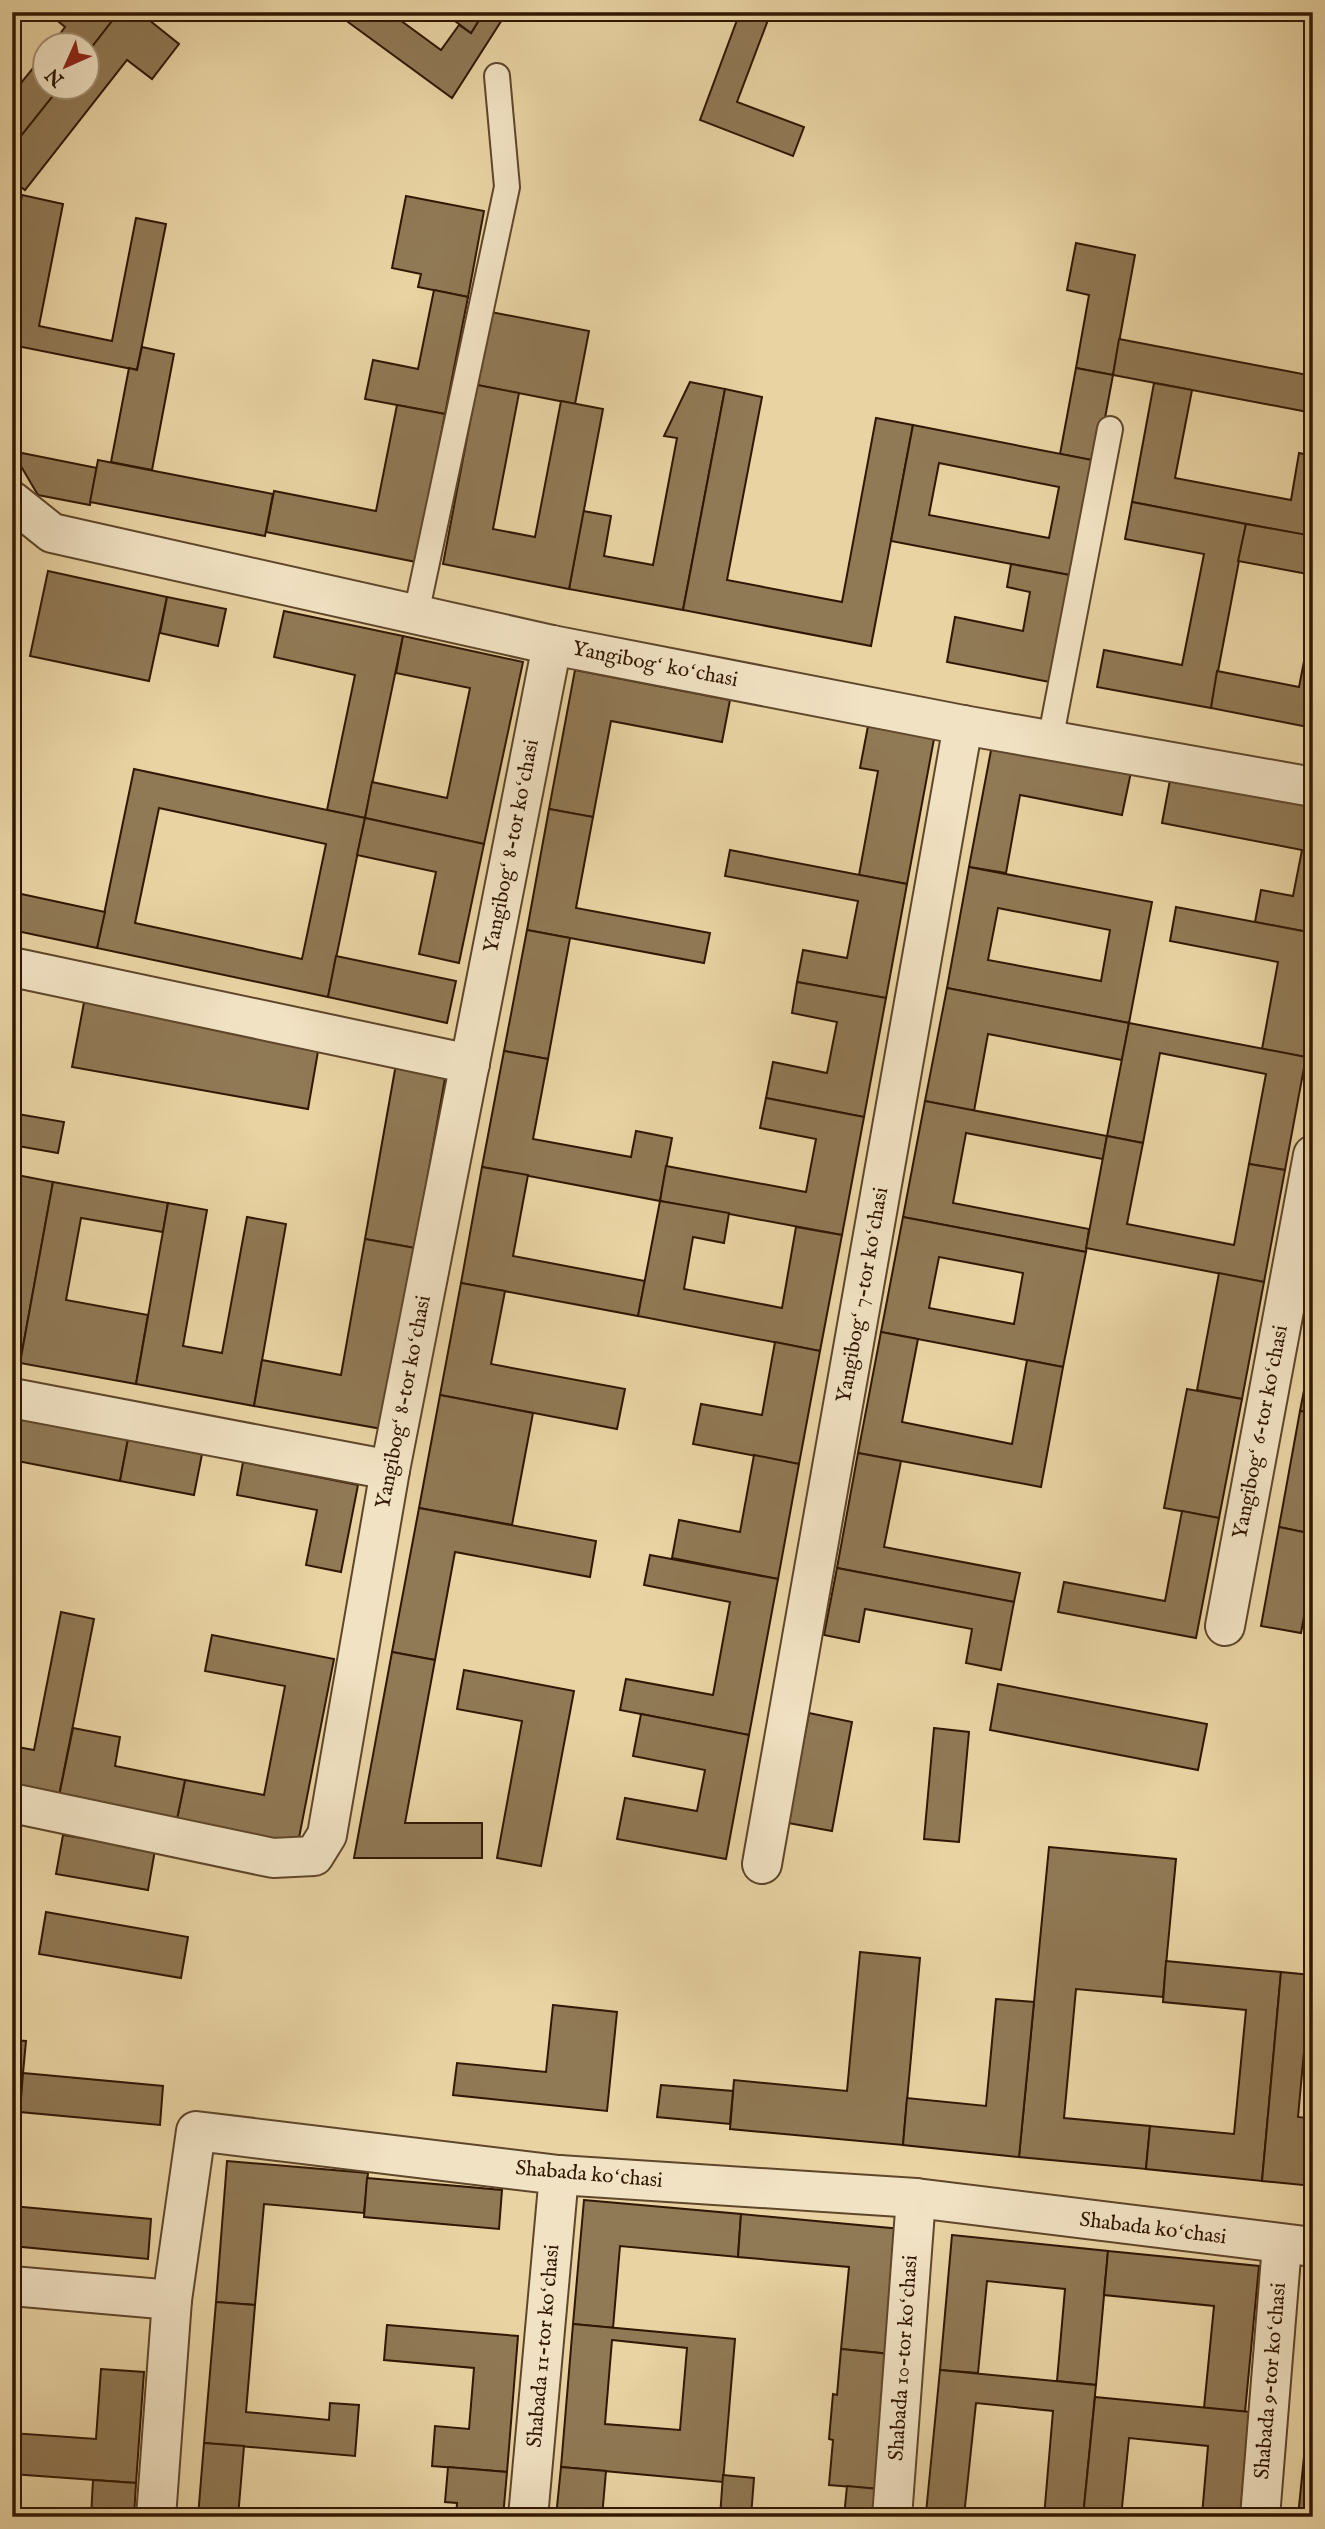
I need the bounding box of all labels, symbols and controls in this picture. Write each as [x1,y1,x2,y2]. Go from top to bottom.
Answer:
north arrow [32,32,102,102]
text: N [41,62,70,92]
street label: Yangibogʻ koʻchasi [570,636,740,694]
street label: Yangibogʻ 8-tor koʻchasi [478,737,546,955]
street label: Yangibogʻ 7-tor koʻchasi [831,1185,895,1405]
street label: Yangibogʻ 8-tor koʻchasi [370,1293,438,1511]
street label: Yangibogʻ 6-tor koʻchasi [1227,1323,1295,1541]
street label: Shabada koʻchasi [514,2155,664,2195]
street label: Shabada koʻchasi [1078,2207,1228,2251]
street label: Shabada 11-tor koʻchasi [522,2243,566,2449]
street label: Shabada 10-tor koʻchasi [883,2254,925,2462]
street label: Shabada 9-tor koʻchasi [1249,2281,1293,2481]

